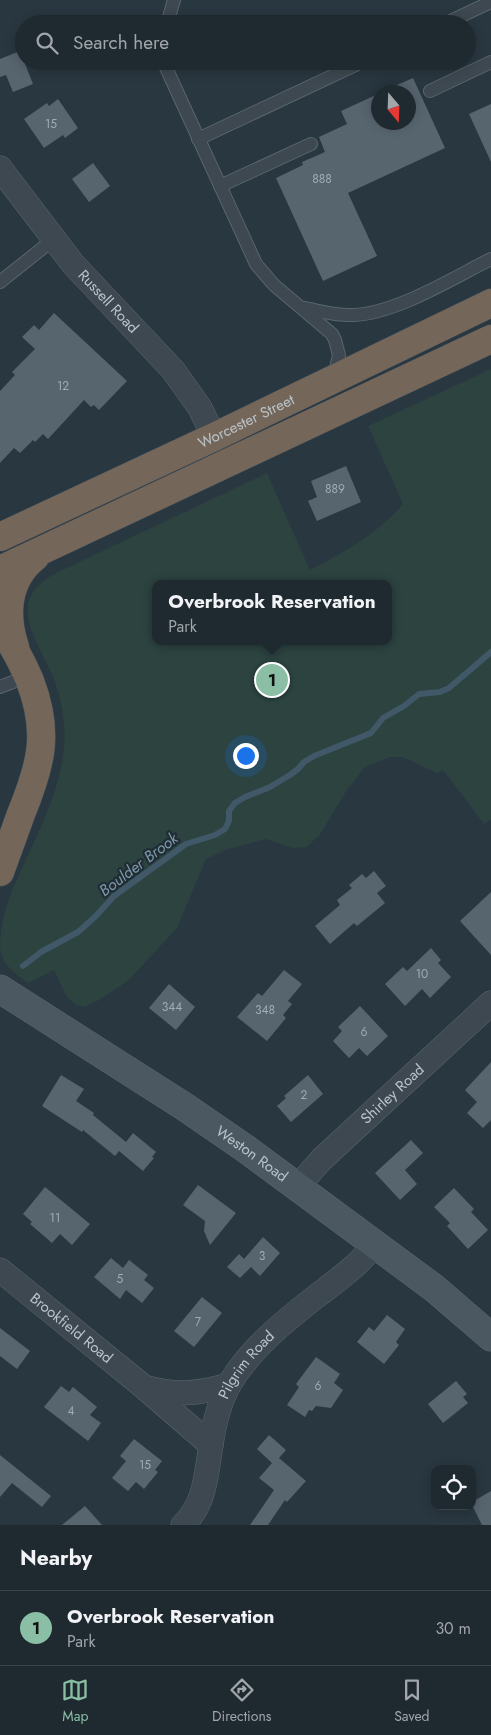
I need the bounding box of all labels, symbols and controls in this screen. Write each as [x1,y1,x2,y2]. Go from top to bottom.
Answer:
search box [15,15,476,70]
icon: search [33,29,61,57]
text: Search here [73,29,169,56]
north arrow [371,85,416,130]
house number: 15 [45,115,57,133]
house number: 888 [312,170,332,188]
street label: Russell Road [73,265,144,338]
house number: 12 [57,377,69,395]
street label: Worcester Street [194,389,298,454]
house number: 889 [325,480,345,498]
popup [152,580,392,645]
text: Overbrook Reservation [168,588,376,615]
text: Park [168,615,197,638]
pin: 1 [256,661,288,699]
your location [233,743,259,769]
water label: Boulder Brook [94,826,183,902]
house number: 10 [416,965,428,983]
house number: 344 [162,998,182,1016]
house number: 348 [255,1001,275,1019]
house number: 6 [361,1023,368,1041]
street label: Shirley Road [356,1059,429,1129]
house number: 2 [301,1086,308,1104]
street label: Weston Road [211,1120,292,1187]
house number: 11 [50,1209,60,1227]
house number: 3 [259,1247,266,1265]
house number: 5 [117,1270,124,1288]
street label: Brookfield Road [25,1288,118,1368]
house number: 7 [195,1313,202,1331]
street label: Pilgrim Road [213,1325,279,1402]
house number: 6 [315,1377,322,1395]
house number: 4 [68,1402,75,1420]
house number: 15 [139,1456,151,1474]
map controls [431,1465,476,1510]
button: locate [431,1465,476,1510]
text: Nearby [20,1543,92,1573]
text: Overbrook Reservation [67,1603,274,1630]
text: 1 [32,1617,40,1640]
text: 30 m [435,1617,471,1640]
text: Park [67,1630,96,1653]
tab: Map [61,1676,89,1726]
tab: Directions [212,1676,271,1726]
tab: Saved [394,1676,430,1726]

